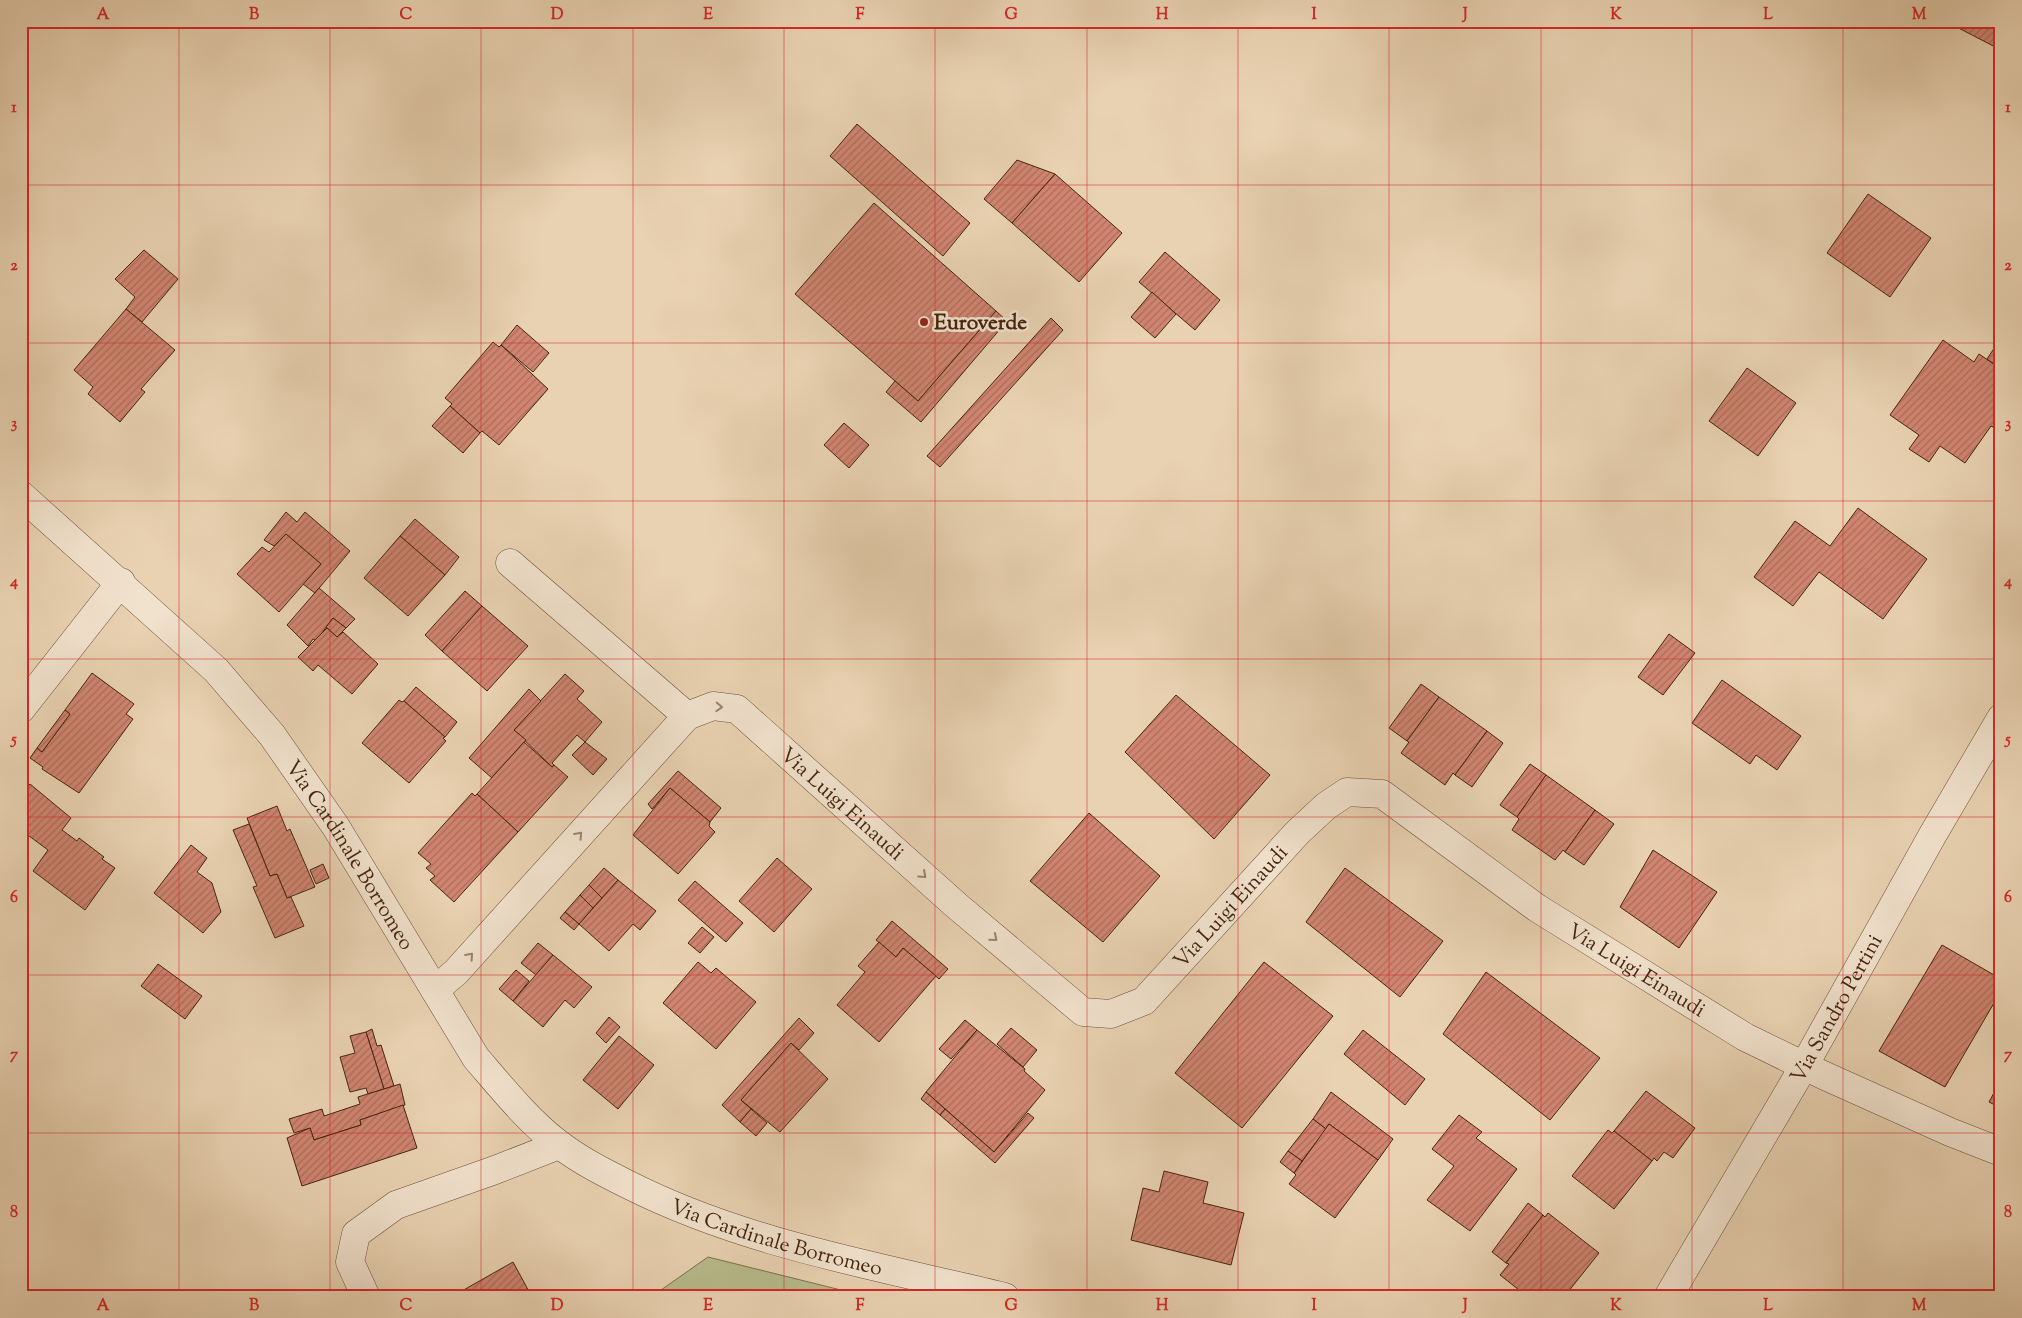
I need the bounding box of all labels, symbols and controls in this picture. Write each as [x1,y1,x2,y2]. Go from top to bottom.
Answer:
text: A [97,4,110,27]
text: B [249,4,259,27]
text: C [400,4,413,27]
text: D [551,4,564,27]
text: E [703,4,713,27]
text: F [856,4,865,27]
text: G [1004,4,1018,27]
text: H [1156,4,1169,27]
text: I [1311,4,1317,27]
text: J [1461,4,1468,27]
text: K [1610,4,1622,27]
text: L [1763,4,1773,27]
text: M [1912,4,1927,27]
text: 1 [11,97,17,120]
text: 1 [2005,97,2011,120]
text: 2 [10,255,18,278]
text: 2 [2004,255,2012,278]
place label: Euroverde [934,309,1027,339]
marker: Euroverde [918,316,930,328]
text: 3 [11,413,18,436]
text: 3 [2005,413,2012,436]
text: 4 [9,571,18,594]
text: 4 [2003,571,2012,594]
one-way arrow [715,702,723,713]
text: 5 [9,729,17,752]
text: 5 [2003,729,2011,752]
street label: Via Luigi Einaudi [772,741,910,869]
street label: Via Cardinale Borromeo [277,755,420,957]
one-way arrow [573,832,582,841]
street label: Via Luigi Einaudi [1167,839,1296,976]
one-way arrow [917,870,926,879]
text: 6 [10,887,18,910]
text: 6 [2004,887,2012,910]
street label: Via Luigi Einaudi [1561,917,1711,1026]
street label: Via Sandro Pertini [1784,930,1891,1089]
one-way arrow [989,932,998,941]
one-way arrow [464,953,473,962]
text: 7 [10,1044,19,1067]
text: 7 [2004,1044,2013,1067]
street label: Via Cardinale Borromeo [665,1193,885,1285]
text: 8 [10,1202,18,1225]
text: 8 [2004,1202,2012,1225]
text: A [97,1295,110,1318]
text: B [249,1295,259,1318]
text: C [400,1295,413,1318]
text: D [551,1295,564,1318]
text: E [703,1295,713,1318]
text: F [856,1295,865,1318]
text: G [1004,1295,1018,1318]
text: H [1156,1295,1169,1318]
text: I [1311,1295,1317,1318]
text: J [1461,1295,1468,1318]
text: K [1610,1295,1622,1318]
text: L [1763,1295,1773,1318]
text: M [1912,1295,1927,1318]

